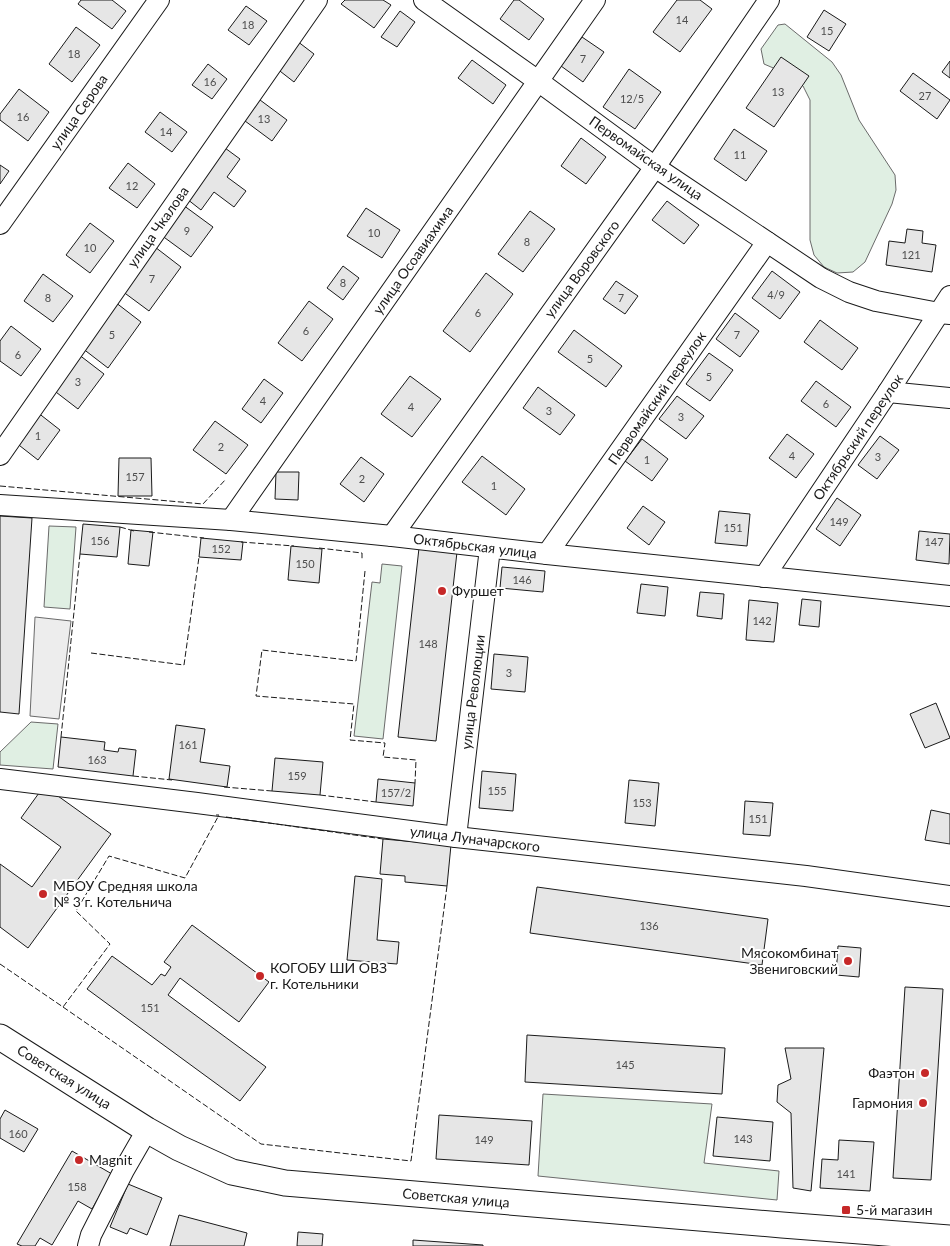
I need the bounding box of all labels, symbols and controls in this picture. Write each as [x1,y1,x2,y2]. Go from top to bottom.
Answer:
house number: 14 [676,13,689,26]
house number: 18 [242,18,254,31]
house number: 15 [821,24,833,37]
house number: 18 [68,47,80,60]
house number: 7 [580,52,586,65]
street label: улица Серова [46,71,111,153]
house number: 16 [204,75,216,88]
house number: 13 [772,85,784,98]
house number: 27 [919,89,931,102]
house number: 12/5 [620,92,644,105]
house number: 16 [17,110,29,123]
house number: 13 [258,112,270,125]
street label: Первомайская улица [586,112,706,203]
house number: 14 [160,125,173,138]
house number: 11 [734,148,746,161]
house number: 12 [126,179,138,192]
street label: улица Чкалова [123,183,192,271]
street label: улица Осоавиахима [369,202,456,317]
street label: улица Воровского [541,217,623,321]
house number: 9 [184,224,190,237]
house number: 10 [368,226,381,239]
house number: 8 [524,235,530,248]
house number: 10 [84,241,97,254]
house number: 121 [901,248,921,261]
house number: 7 [149,272,155,285]
house number: 8 [340,276,346,289]
house number: 4/9 [767,288,785,301]
house number: 8 [45,291,51,304]
house number: 7 [618,291,624,304]
house number: 6 [475,306,481,319]
house number: 6 [303,324,309,337]
street label: Первомайский переулок [604,327,710,468]
house number: 5 [109,328,115,341]
house number: 7 [734,328,740,341]
house number: 6 [15,348,21,361]
house number: 5 [587,352,593,365]
house number: 5 [706,370,712,383]
street label: Октябрьский переулок [809,370,907,503]
house number: 3 [75,375,81,388]
house number: 4 [260,394,267,407]
house number: 6 [823,397,829,410]
house number: 4 [408,400,415,413]
house number: 3 [546,404,552,417]
house number: 3 [678,410,684,423]
house number: 1 [35,429,41,442]
house number: 2 [218,440,224,453]
house number: 4 [789,449,796,462]
house number: 3 [875,450,881,463]
house number: 1 [644,453,650,466]
house number: 157 [125,470,145,483]
house number: 2 [359,472,365,485]
house number: 1 [491,479,497,492]
house number: 149 [829,515,849,528]
house number: 151 [723,521,743,534]
street label: Октябрьская улица [412,529,538,562]
house number: 156 [90,534,110,547]
house number: 147 [924,535,944,548]
house number: 152 [211,542,231,555]
house number: 150 [295,557,315,570]
house number: 146 [512,573,532,586]
place label: Фуршет [452,582,504,599]
marker: Фуршет [436,585,448,597]
house number: 142 [752,614,772,627]
street label: улица Революции [457,634,488,750]
house number: 148 [418,637,438,650]
house number: 3 [506,666,512,679]
house number: 161 [178,738,198,751]
house number: 163 [87,753,107,766]
house number: 159 [287,769,307,782]
house number: 155 [487,784,507,797]
house number: 157/2 [381,786,411,799]
house number: 153 [632,796,652,809]
house number: 151 [748,812,768,825]
street label: улица Луначарского [409,822,541,855]
place label: МБОУ Средняя школа № 3 г. Котельнича [53,877,198,910]
marker: МБОУ Средняя школа № 3 г. Котельнича [37,888,49,900]
house number: 136 [639,919,659,932]
place label: Мясокомбинат Звениговский [741,944,838,977]
marker: Мясокомбинат Звениговский [842,955,854,967]
place label: КОГОБУ ШИ ОВЗ г. Котельники [270,959,387,992]
marker: КОГОБУ ШИ ОВЗ г. Котельники [254,970,266,982]
house number: 151 [140,1001,160,1014]
street label: Советская улица [14,1041,115,1112]
house number: 145 [615,1058,635,1071]
place label: Фаэтон [868,1064,915,1081]
marker: Фаэтон [919,1067,931,1079]
place label: Гармония [852,1094,913,1111]
marker: Гармония [917,1097,929,1109]
house number: 160 [8,1127,28,1140]
house number: 143 [733,1132,753,1145]
house number: 149 [474,1133,494,1146]
place label: Magnit [89,1151,132,1168]
marker: Magnit [73,1154,85,1166]
house number: 141 [836,1167,856,1180]
house number: 158 [67,1180,87,1193]
street label: Советская улица [402,1184,511,1211]
place label: 5-й магазин [856,1201,933,1218]
marker: 5-й магазин [840,1204,852,1216]

